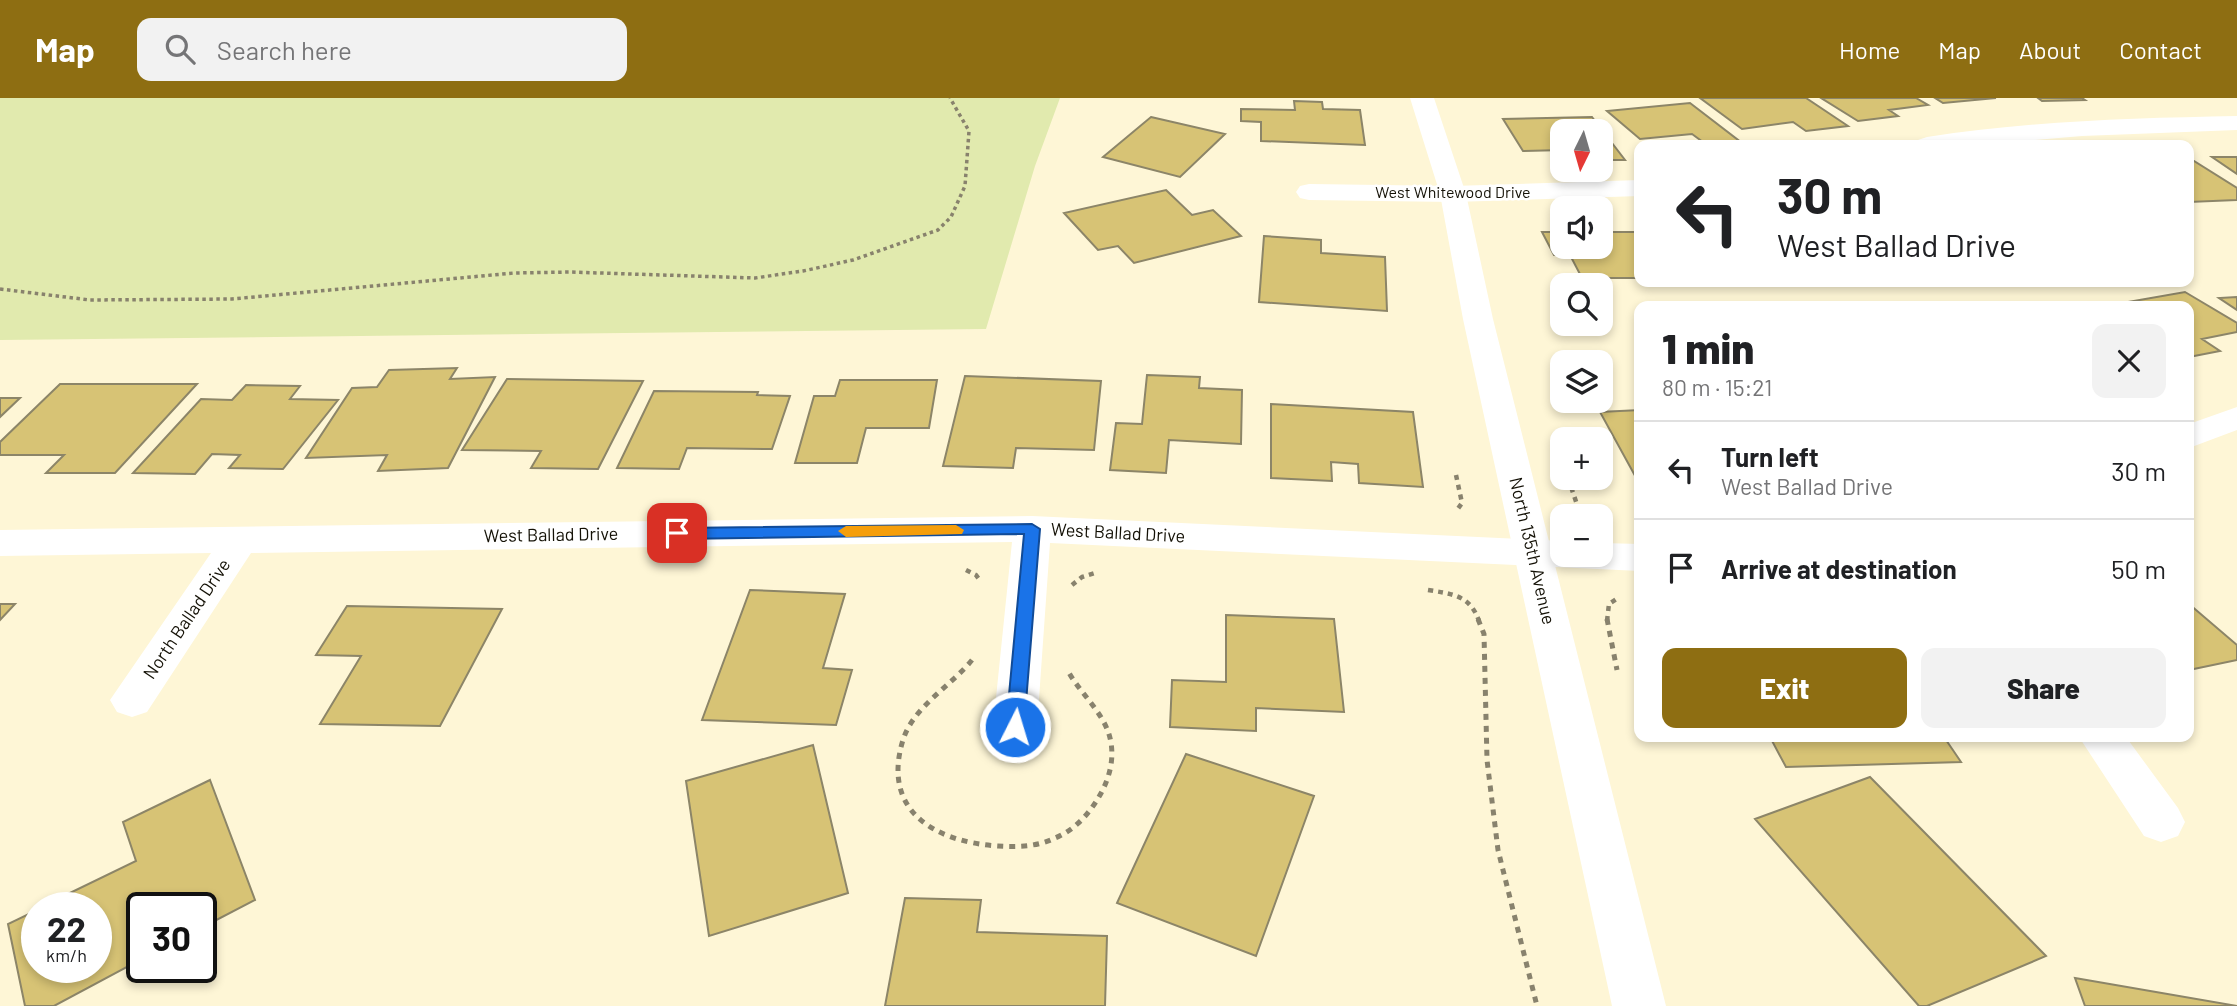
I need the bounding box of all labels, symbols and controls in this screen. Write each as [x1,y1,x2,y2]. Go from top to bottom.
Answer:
search box [137,18,627,81]
text: Map [35,29,95,69]
icon: search [161,30,199,68]
text: Search here [217,34,352,65]
text: Home [1839,35,1900,64]
text: Map [1938,35,1981,64]
text: About [2019,35,2081,64]
text: Contact [2119,35,2202,64]
north arrow [1550,119,1614,182]
map controls [1550,119,1613,567]
text: 30 m [1777,165,1882,224]
icon: left [1662,168,1753,259]
street label: West Whitewood Drive [1375,182,1531,201]
button: sound [1550,196,1613,259]
text: West Ballad Drive [1777,225,2016,263]
button: search [1550,273,1613,336]
text: 1 min [1662,322,1754,372]
button: close [2092,324,2166,398]
button: layers [1550,350,1613,413]
text: 80 m · 15:21 [1662,373,1772,401]
button: + [1550,427,1613,490]
text: Turn left [1721,441,1819,472]
icon: left [1662,451,1700,489]
text: 30 m [2111,455,2166,486]
text: West Ballad Drive [1721,472,1893,500]
street label: North 135th Avenue [1505,475,1561,627]
pin [647,503,707,563]
button: − [1550,504,1613,567]
icon: arrive [658,514,696,552]
street label: West Ballad Drive [1050,517,1186,547]
street label: West Ballad Drive [484,522,618,546]
icon: arrive [1662,549,1700,587]
text: Arrive at destination [1721,553,1957,584]
text: 50 m [2111,553,2166,584]
street label: North Ballad Drive [138,554,234,683]
button: Exit [1662,648,1907,728]
button: Share [1921,648,2166,728]
position arrow [978,690,1052,764]
speed limit sign: 30 [126,892,217,983]
text: 22 [47,907,86,949]
text: km/h [46,944,87,966]

